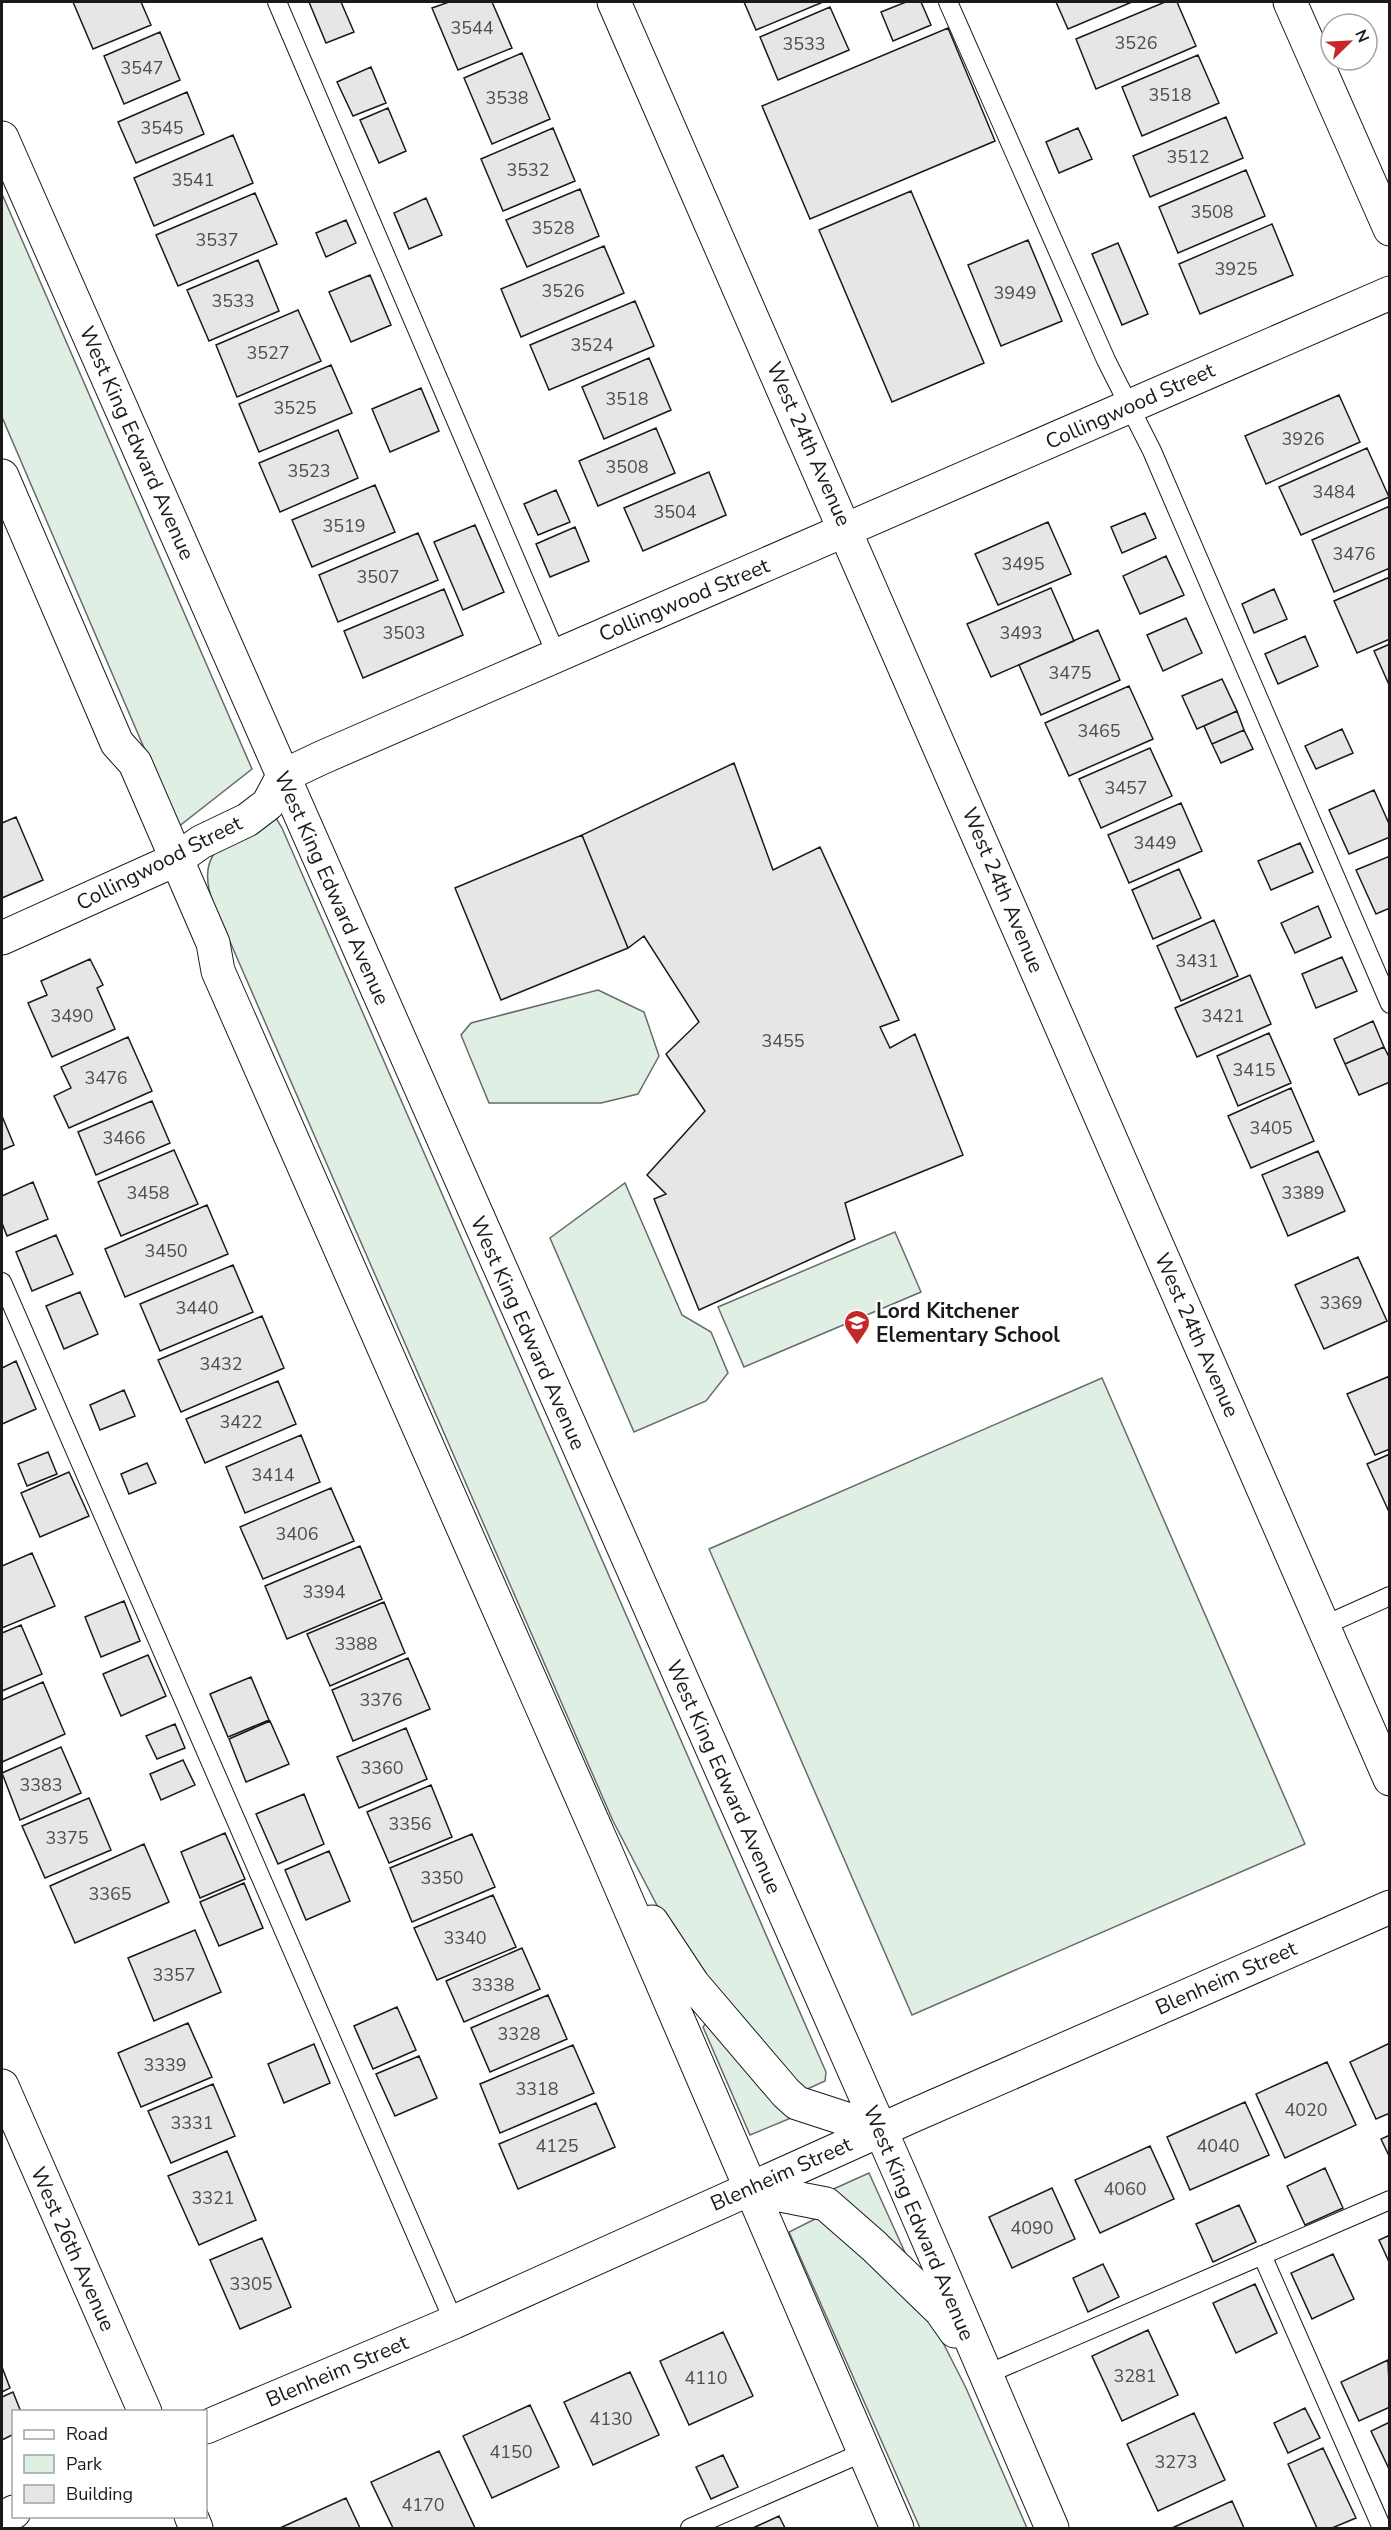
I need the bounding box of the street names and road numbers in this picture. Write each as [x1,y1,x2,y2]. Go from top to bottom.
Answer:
street label: West King Edward Avenue [73,322,201,564]
street label: Collingwood Street [1041,356,1220,456]
street label: West 24th Avenue [760,357,858,531]
street label: Collingwood Street [595,551,774,649]
street label: West King Edward Avenue [268,767,396,1009]
street label: West 24th Avenue [956,803,1050,977]
street label: Collingwood Street [71,809,247,917]
street label: West King Edward Avenue [464,1212,592,1454]
street label: West 24th Avenue [1148,1248,1246,1422]
street label: West King Edward Avenue [660,1656,788,1898]
street label: Blenheim Street [1151,1934,1302,2022]
street label: West King Edward Avenue [857,2101,981,2345]
street label: Blenheim Street [706,2130,857,2218]
street label: West 26th Avenue [24,2162,122,2336]
street label: Blenheim Street [262,2328,413,2414]

